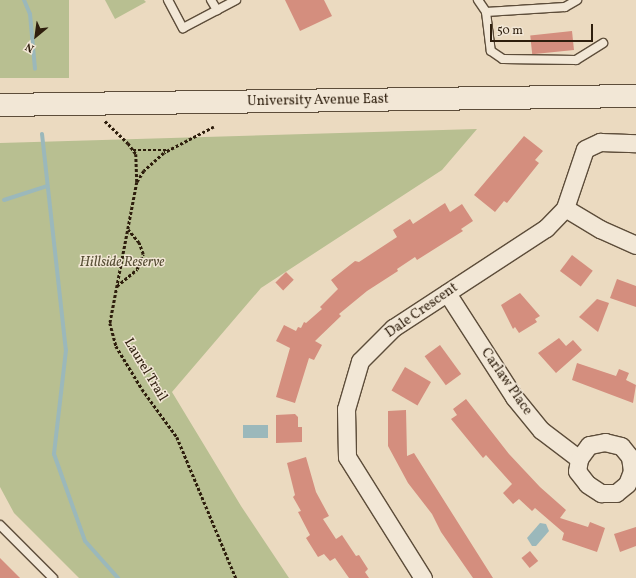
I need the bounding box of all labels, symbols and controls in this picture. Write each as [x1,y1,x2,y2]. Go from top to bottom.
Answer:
north arrow [16,16,56,56]
scale bar [492,16,595,42]
text: 50 m [497,23,523,39]
text: N [23,38,37,55]
street label: University Avenue East [247,91,389,111]
park label: Hillside Reserve [80,255,164,271]
street label: Dale Crescent [383,280,461,342]
street label: Laurel Trail [119,335,171,405]
street label: Carlaw Place [477,345,535,419]

